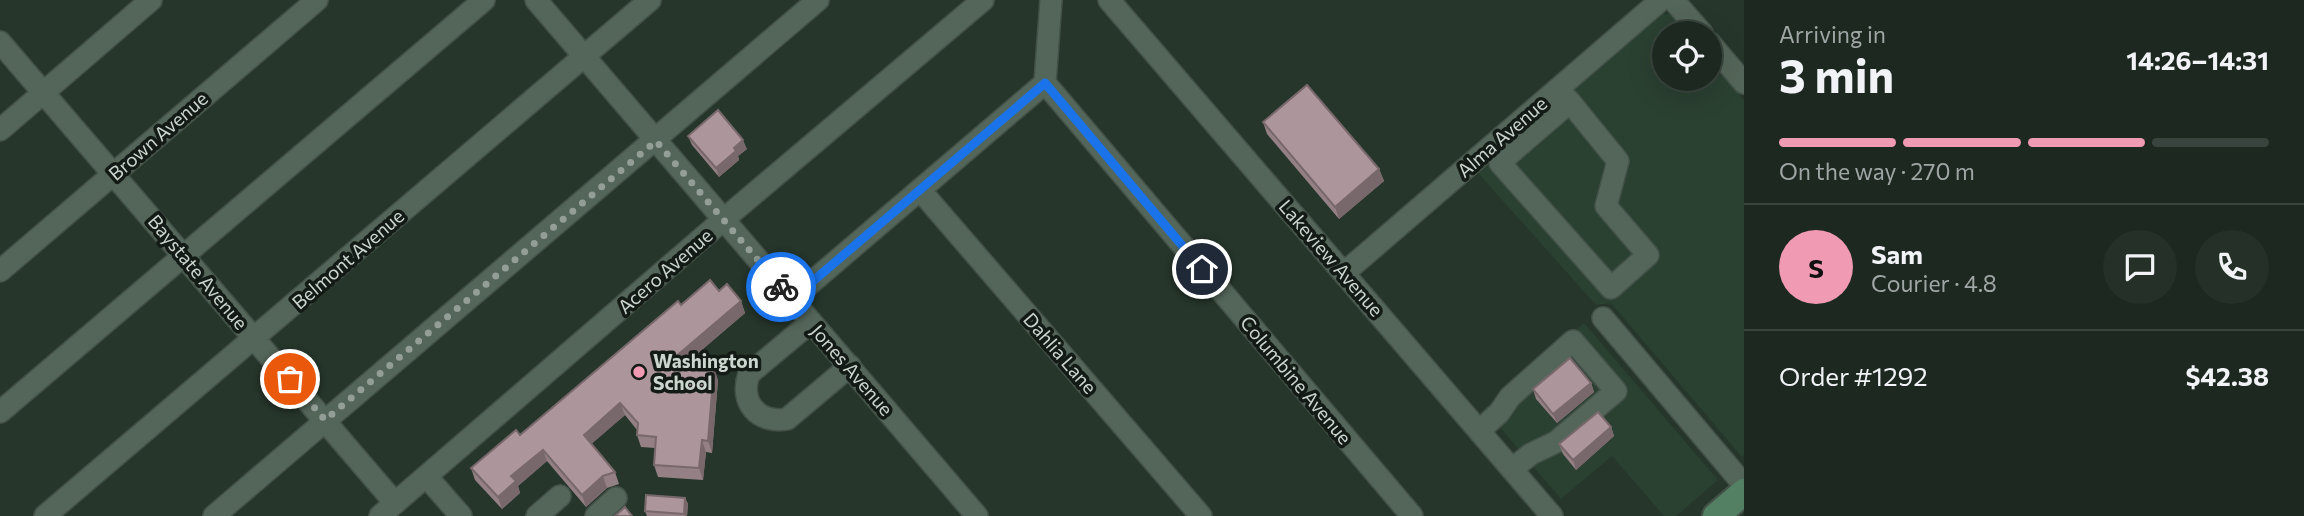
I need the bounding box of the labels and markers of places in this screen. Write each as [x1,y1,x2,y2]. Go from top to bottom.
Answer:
pin [1172,239,1232,299]
pin [260,349,320,409]
place label: Washington School [653,349,759,394]
marker: Washington School [631,364,647,380]

